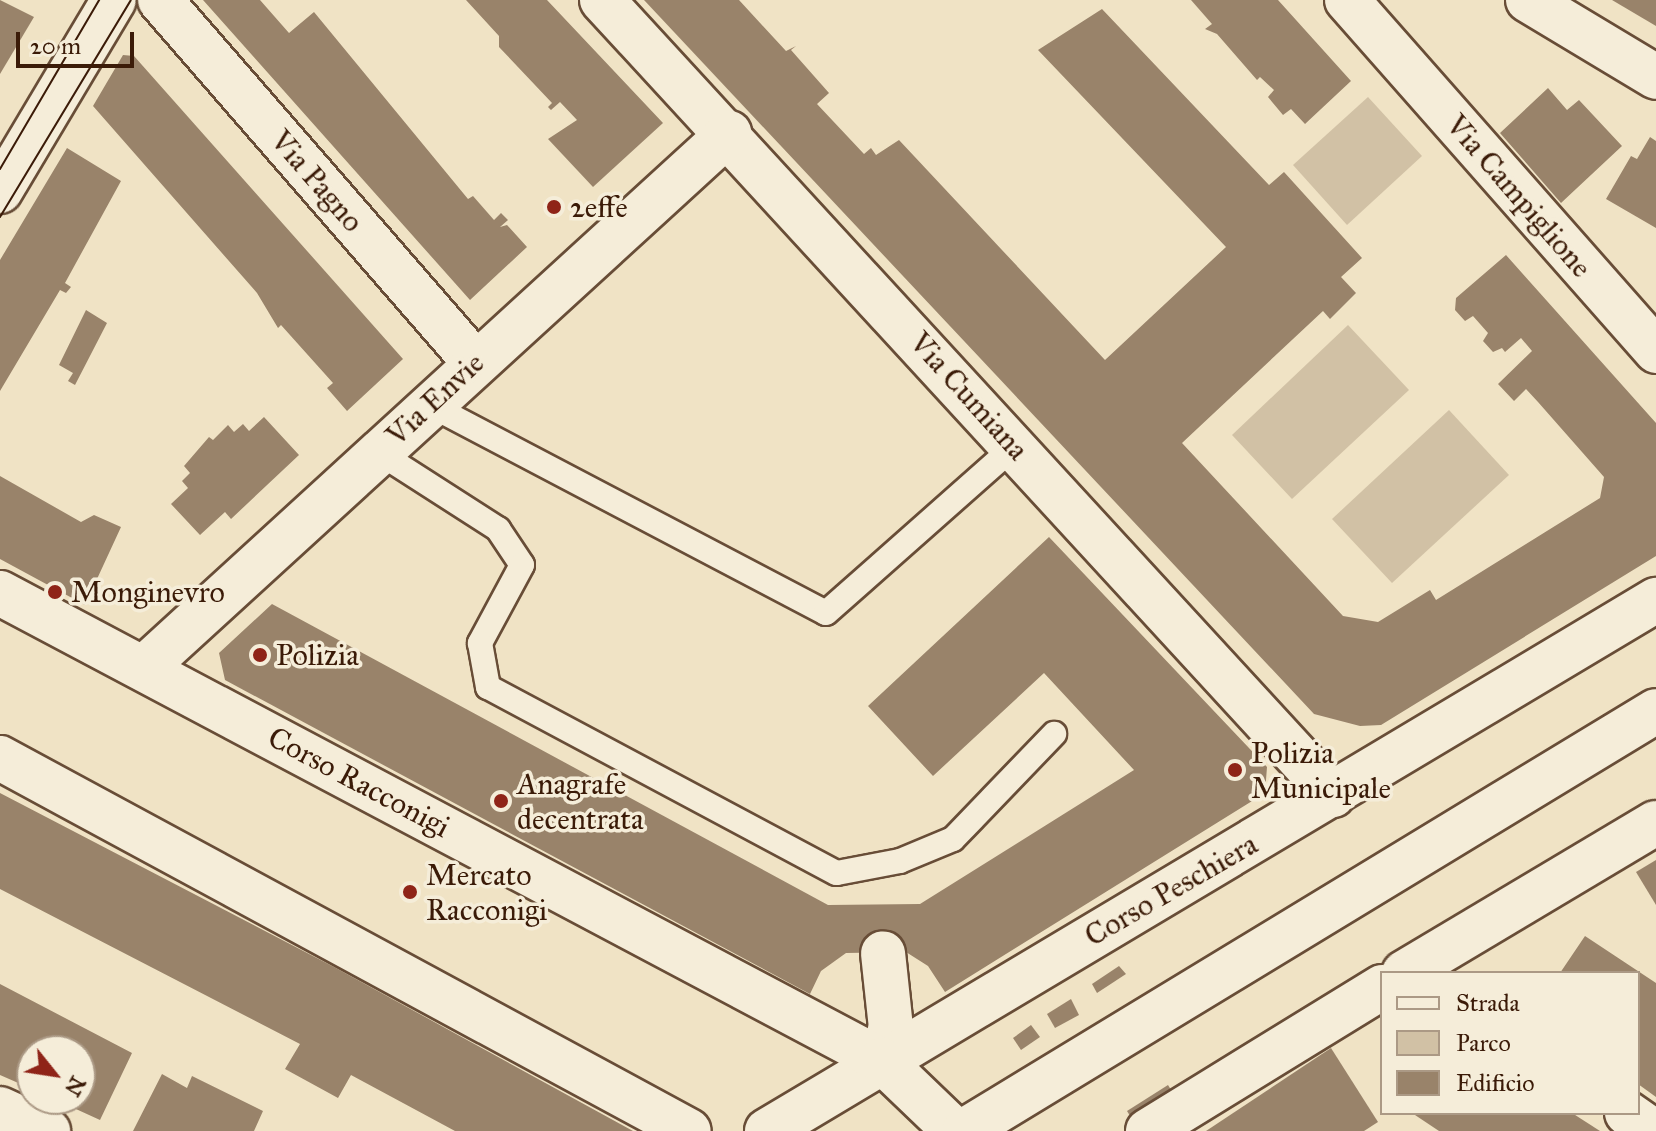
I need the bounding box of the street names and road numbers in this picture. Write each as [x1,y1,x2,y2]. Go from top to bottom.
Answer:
street label: Via Campiglione [1438,107,1600,285]
street label: Via Pagno [263,123,371,239]
street label: Via Cumiana [902,325,1036,467]
street label: Via Envie [379,345,491,453]
street label: Corso Racconigi [262,719,456,845]
street label: Corso Peschiera [1078,826,1264,954]

